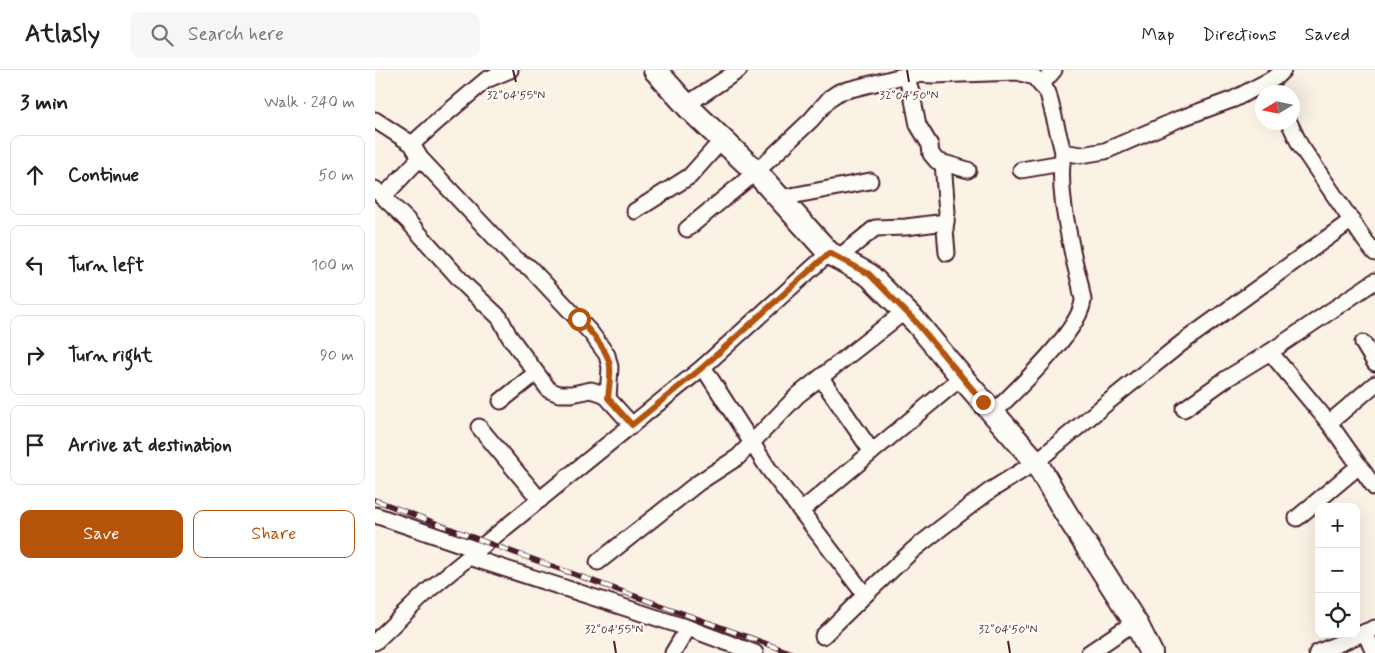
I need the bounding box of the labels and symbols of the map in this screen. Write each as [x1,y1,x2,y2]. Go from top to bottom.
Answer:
north arrow [1255,85,1300,130]
text: 32°04'55"N [487,88,545,104]
text: 32°04'50"N [880,88,938,104]
route start [568,308,591,331]
route end [972,391,995,414]
text: 32°04'55"N [585,622,643,638]
text: 32°04'50"N [979,622,1037,638]

